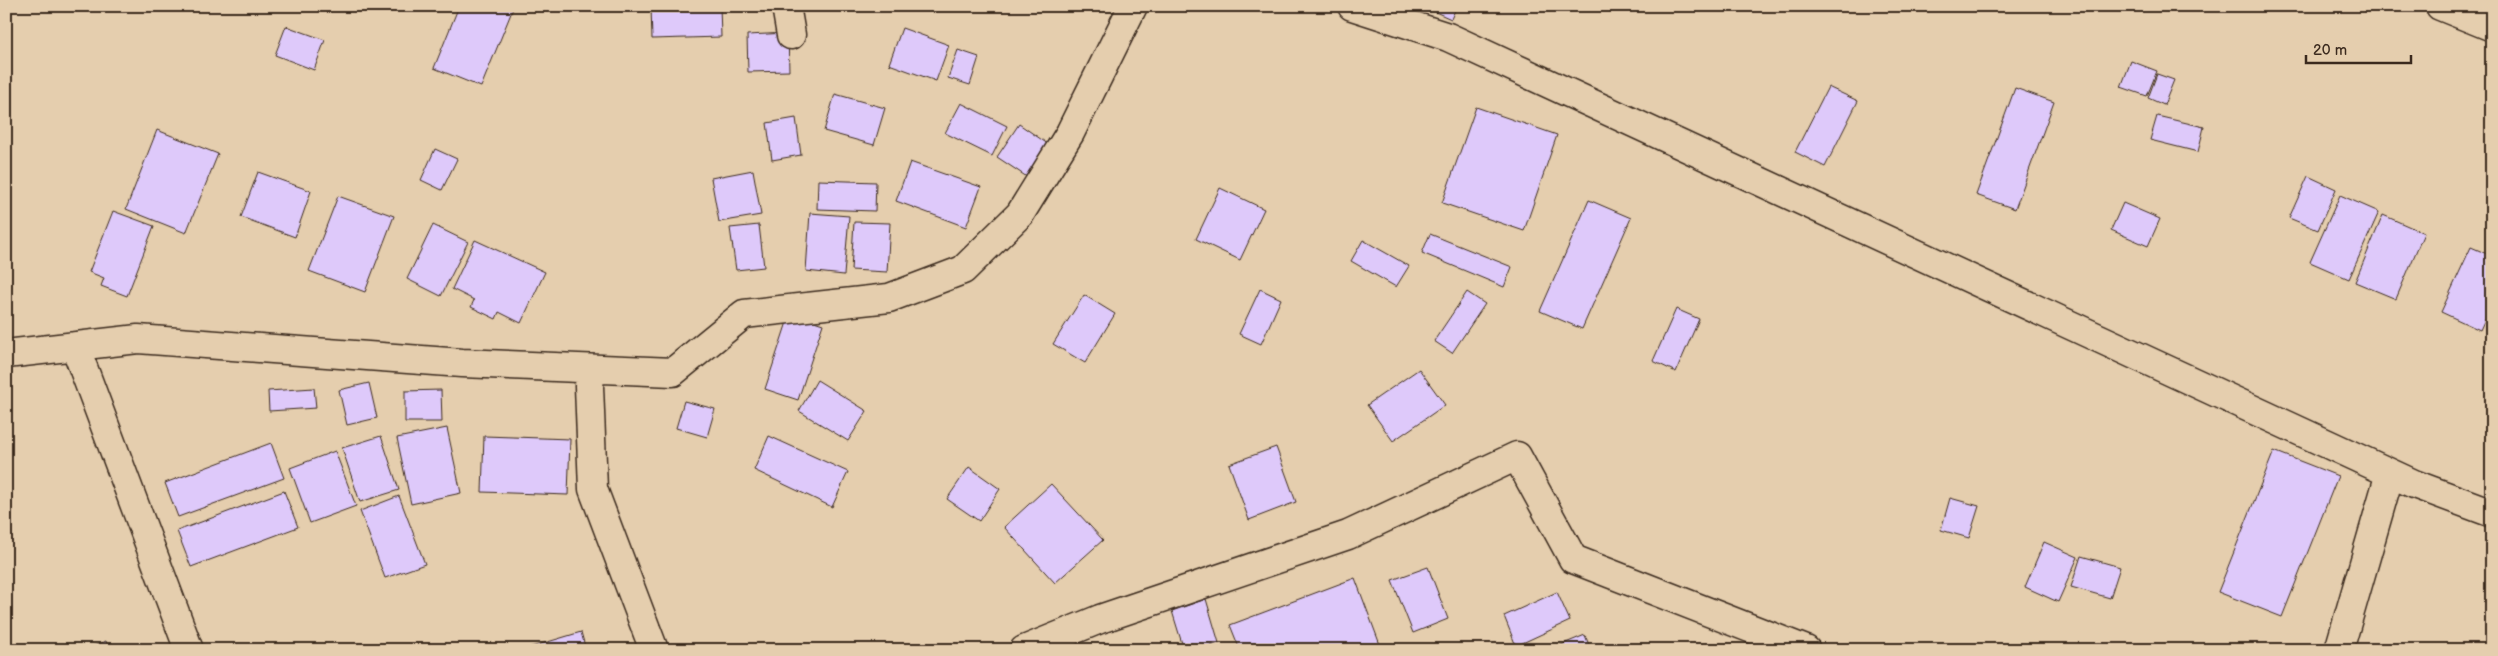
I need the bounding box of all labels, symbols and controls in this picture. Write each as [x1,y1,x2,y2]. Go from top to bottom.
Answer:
scale bar [2306,32,2410,64]
text: 20 m [2313,41,2347,60]

